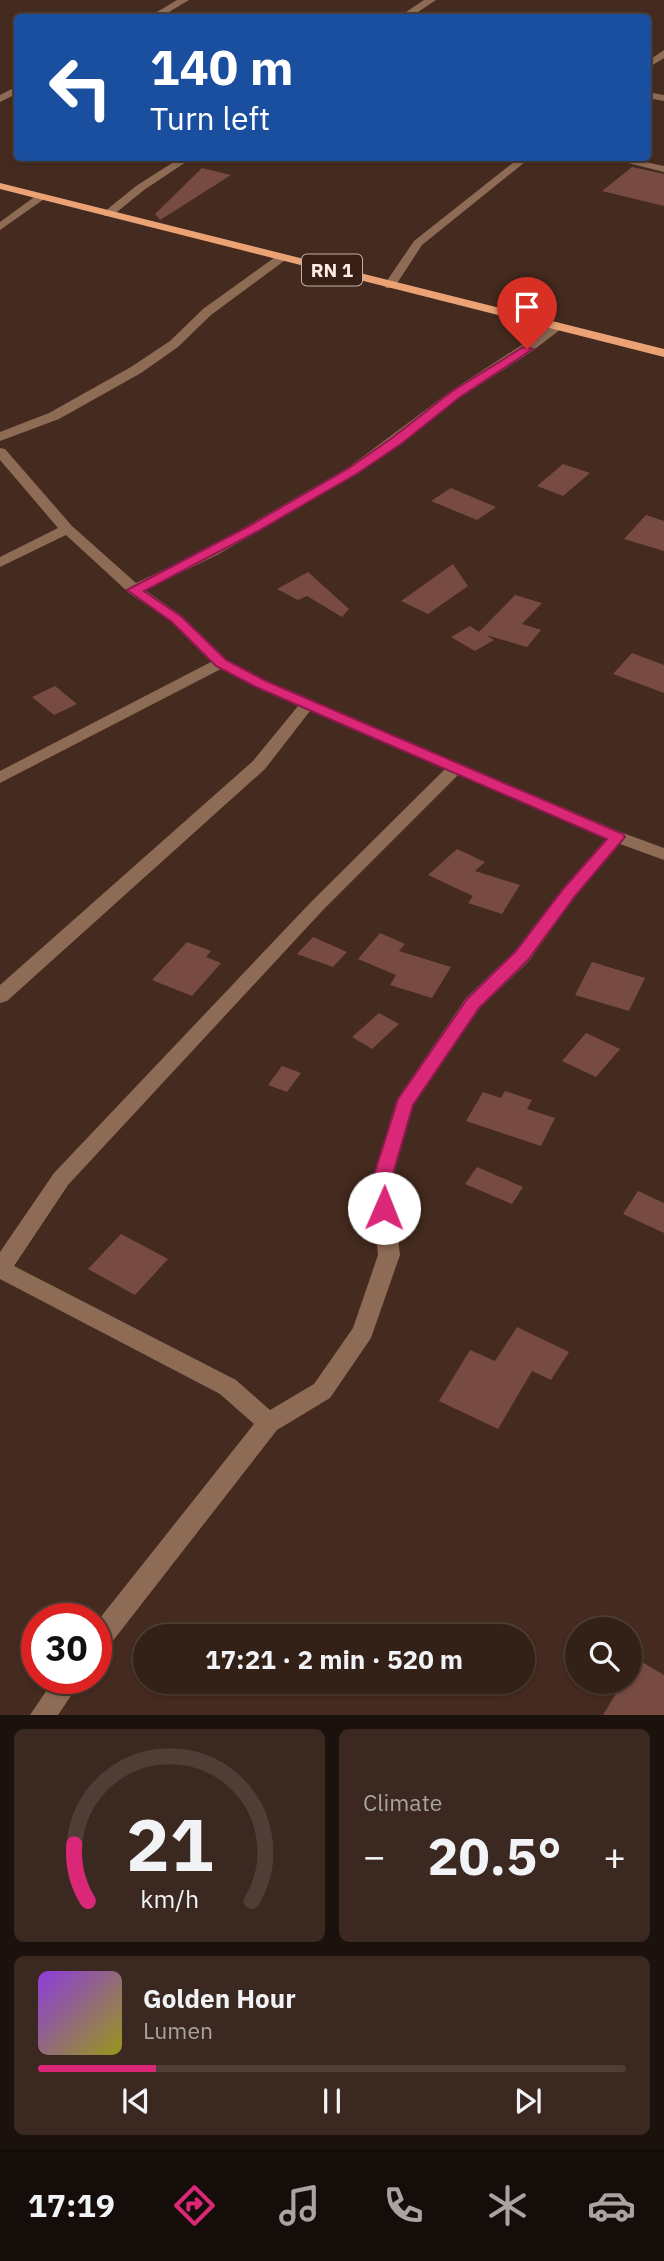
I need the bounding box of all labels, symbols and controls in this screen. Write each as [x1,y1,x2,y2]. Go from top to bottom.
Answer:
text: 140 m [150,35,294,98]
icon: left [35,42,126,133]
text: Turn left [150,97,270,139]
road number: RN 1 [302,254,362,286]
pin [497,277,557,349]
icon: arrive [508,288,546,326]
position arrow [347,1171,421,1245]
speed limit sign: 30 [21,1603,112,1694]
map controls [565,1617,642,1694]
button: search [565,1617,642,1694]
text: 17:21 · 2 min · 520 m [205,1642,463,1676]
text: Climate [363,1787,442,1817]
text: 21 [126,1797,213,1892]
text: 20.5° [427,1822,562,1889]
text: − [363,1831,386,1880]
text: + [603,1831,626,1880]
text: km/h [140,1882,199,1915]
text: Golden Hour [143,1981,296,2015]
text: Lumen [143,2015,213,2045]
icon: previous [117,2082,155,2120]
icon: pause [313,2082,351,2120]
icon: next [509,2082,547,2120]
icon: directions [170,2181,219,2230]
icon: music [275,2181,324,2230]
icon: phone [379,2181,428,2230]
icon: climate [483,2181,532,2230]
icon: car [587,2181,636,2230]
text: 17:19 [28,2184,115,2226]

